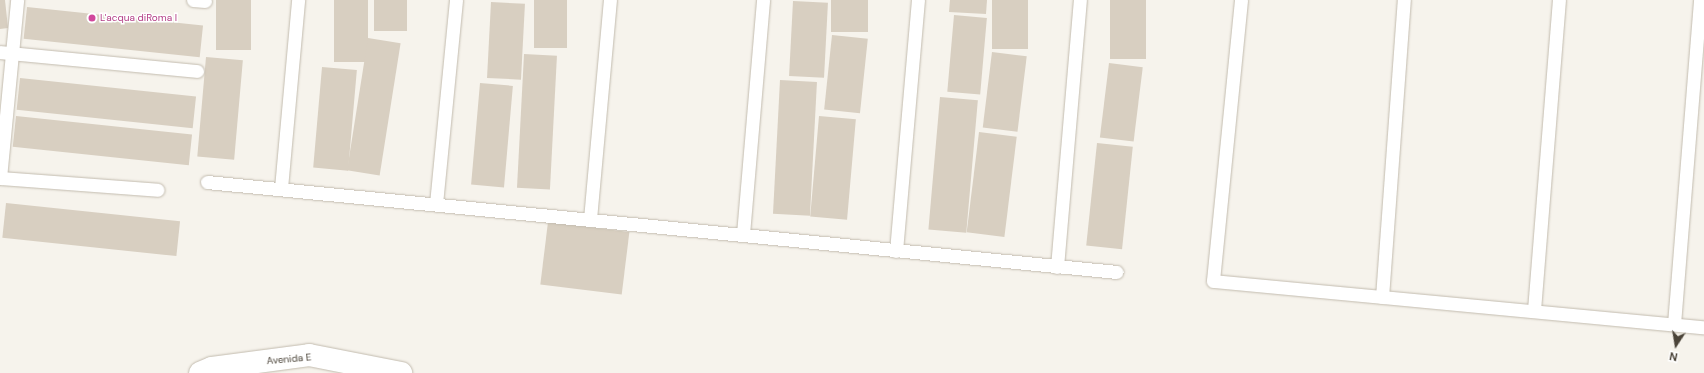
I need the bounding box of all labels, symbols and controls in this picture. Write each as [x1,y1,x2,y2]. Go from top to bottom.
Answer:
place label: L'acqua diRoma I [100,12,177,24]
marker: L'acqua diRoma I [87,13,97,23]
north arrow [1656,325,1696,365]
text: N [1668,349,1679,364]
street label: Avenida E [266,351,312,367]

